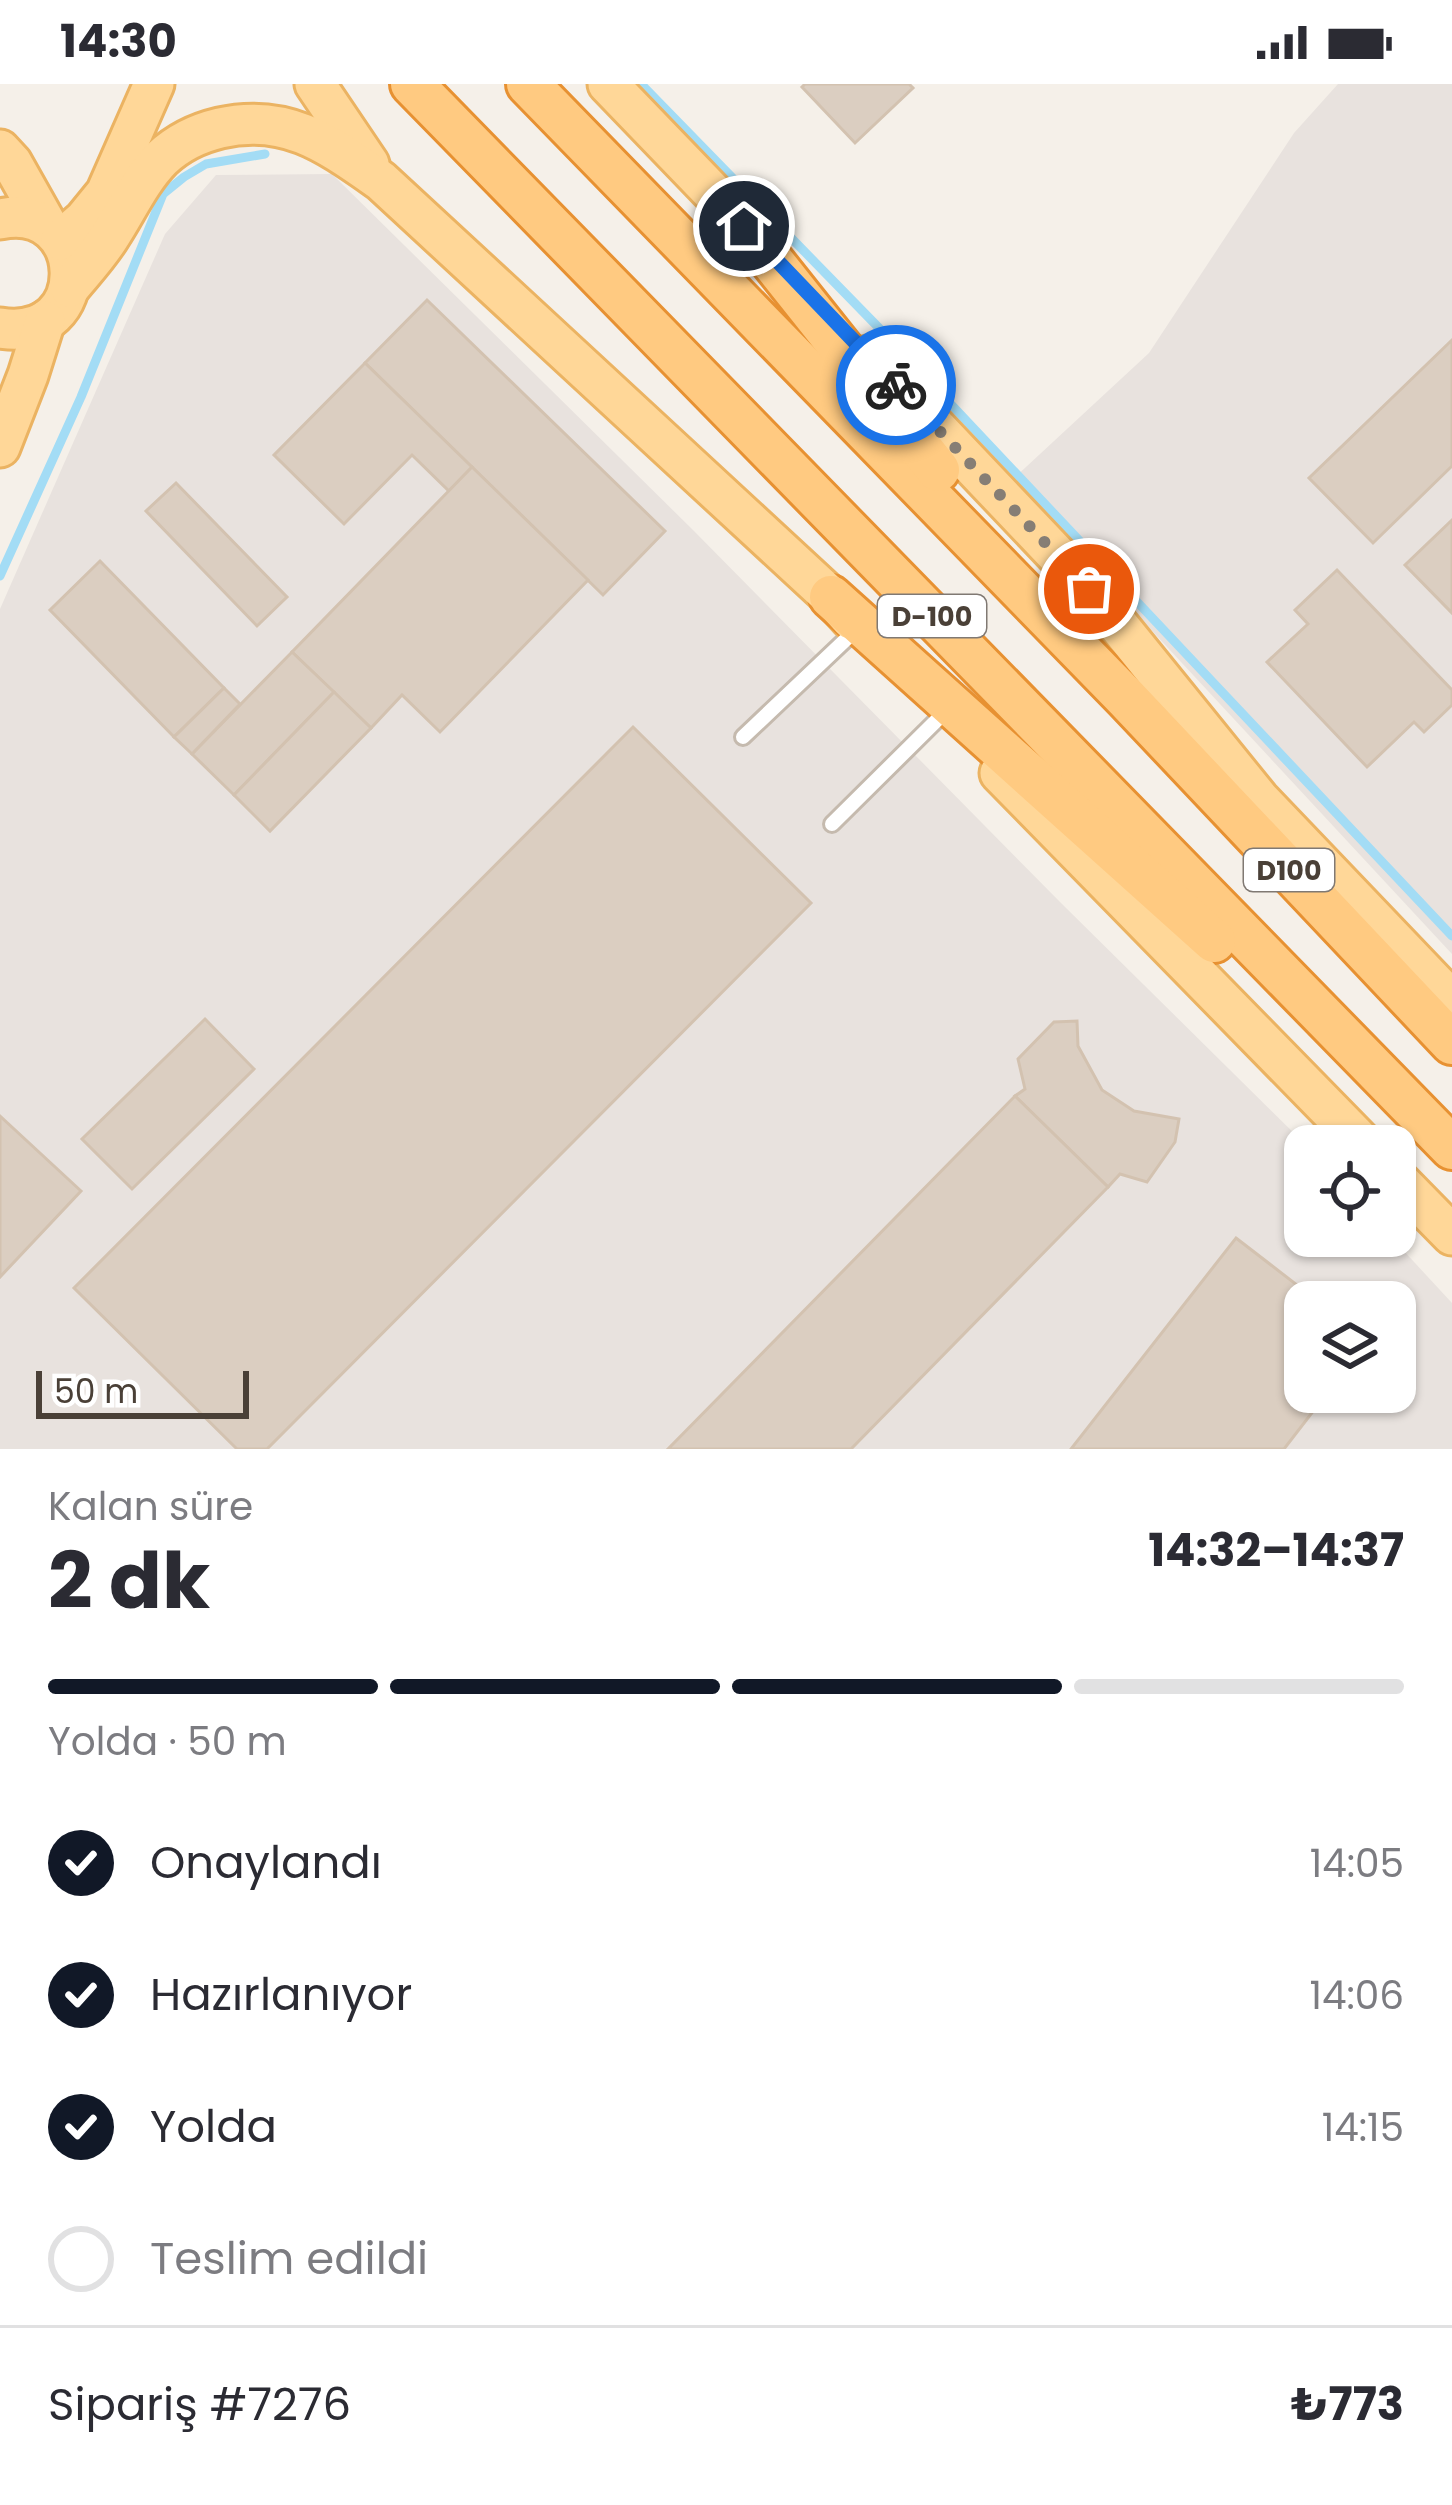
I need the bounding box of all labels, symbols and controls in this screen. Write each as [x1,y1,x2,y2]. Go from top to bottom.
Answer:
text: 14:30 [60,10,177,73]
pin [693,175,795,277]
icon: home [711,193,777,259]
courier [836,325,956,445]
icon: bike [863,352,929,418]
pin [1038,538,1140,640]
icon: bag [1056,556,1122,622]
road number: D-100 [878,595,986,637]
road number: D100 [1244,849,1334,891]
map controls [1284,1125,1416,1413]
button: locate [1284,1125,1416,1257]
button: layers [1284,1281,1416,1413]
scale bar [36,1365,249,1418]
text: 50 m [54,1368,138,1415]
text: Kalan süre [48,1479,253,1534]
text: 14:32–14:37 [1148,1519,1404,1582]
text: 2 dk [48,1526,210,1635]
text: Yolda · 50 m [48,1714,287,1769]
icon: check [48,1830,114,1896]
text: Onaylandı [150,1831,382,1894]
text: 14:05 [1310,1836,1404,1891]
icon: check [48,1962,114,2028]
text: Hazırlanıyor [150,1963,412,2026]
text: 14:06 [1309,1968,1404,2023]
icon: check [48,2094,114,2160]
text: Yolda [150,2095,277,2158]
text: 14:15 [1322,2100,1404,2155]
text: Teslim edildi [150,2227,428,2290]
text: Sipariş #7276 [48,2373,351,2436]
text: ₺773 [1291,2373,1404,2436]

